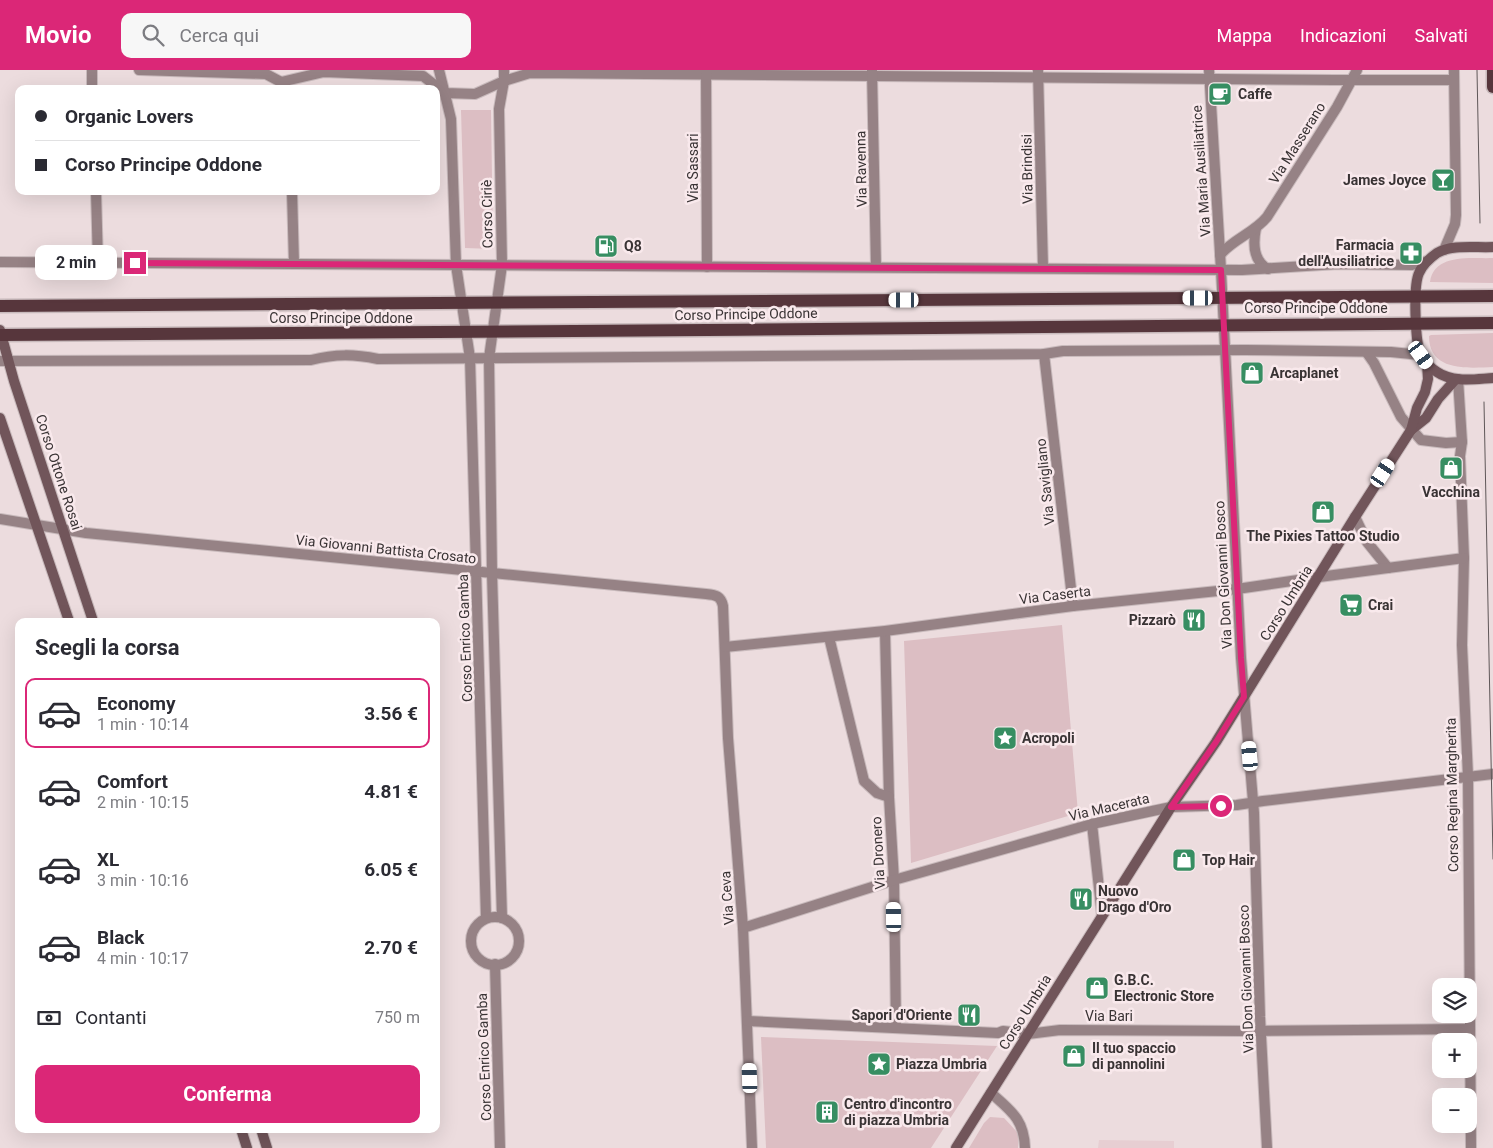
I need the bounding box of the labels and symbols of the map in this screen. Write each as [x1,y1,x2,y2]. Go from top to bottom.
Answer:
cafe icon: Caffe [1207,81,1233,107]
place label: Caffe [1238,86,1273,102]
street label: Via Masserano [1266,99,1328,187]
street label: Via Maria Ausiliatrice [1188,105,1214,237]
street label: Via Ravenna [852,130,870,208]
street label: Via Sassari [685,133,701,203]
street label: Via Brindisi [1018,134,1036,204]
bar icon: James Joyce [1430,167,1456,193]
place label: James Joyce [1343,172,1426,188]
street label: Corso Ciriè [478,180,496,248]
fuel station icon: Q8 [593,233,619,259]
place label: Farmacia dell'Ausiliatrice [1298,237,1395,269]
place label: Q8 [624,238,642,254]
pharmacy icon: Farmacia dell'Ausiliatrice [1398,240,1424,266]
callout: 2 min [35,246,118,280]
route end [124,252,146,274]
car [1183,291,1213,306]
car [889,293,919,308]
street label: Corso Principe Oddone [1244,300,1388,316]
street label: Corso Principe Oddone [674,305,818,323]
street label: Corso Principe Oddone [269,310,413,326]
car [1406,338,1435,372]
shop icon: Arcaplanet [1239,360,1265,386]
place label: Arcaplanet [1270,365,1339,381]
street label: Corso Ottone Rosai [33,412,85,532]
street label: Via Savigliano [1032,438,1058,526]
shop icon: Vacchina [1438,455,1464,481]
car [1368,456,1397,490]
place label: Vacchina [1422,484,1480,500]
shop icon: The Pixies Tattoo Studio [1310,499,1336,525]
street label: Via Don Giovanni Bosco [1211,500,1235,650]
place label: The Pixies Tattoo Studio [1246,528,1400,544]
street label: Via Giovanni Battista Crosato [295,532,477,566]
street label: Corso Umbria [1257,562,1315,644]
street label: Corso Enrico Gamba [455,574,475,702]
street label: Via Caserta [1018,583,1092,607]
supermarket icon: Crai [1338,592,1364,618]
place label: Crai [1368,597,1393,613]
restaurant icon: Pizzarò [1181,607,1207,633]
place label: Pizzarò [1129,612,1176,628]
street label: Corso Regina Margherita [1443,718,1461,872]
place icon: Acropoli [992,725,1018,751]
place label: Acropoli [1022,730,1075,746]
car [1241,740,1258,772]
street label: Via Macerata [1067,790,1151,824]
route start [1210,795,1232,817]
street label: Via Dronero [868,816,888,890]
shop icon: Top Hair [1171,847,1197,873]
place label: Top Hair [1202,852,1255,868]
street label: Via Ceva [717,870,737,926]
place label: Nuovo Drago d'Oro [1098,883,1172,915]
restaurant icon: Nuovo Drago d'Oro [1068,886,1094,912]
car [886,902,901,932]
street label: Via Don Giovanni Bosco [1235,905,1257,1053]
street label: Corso Umbria [996,971,1054,1053]
place label: G.B.C. Electronic Store [1114,972,1214,1004]
shop icon: G.B.C. Electronic Store [1084,975,1110,1001]
street label: Corso Enrico Gamba [474,993,494,1121]
restaurant icon: Sapori d'Oriente [956,1002,982,1028]
place label: Sapori d'Oriente [851,1007,952,1023]
street label: Via Bari [1085,1008,1133,1024]
place label: Il tuo spaccio di pannolini [1092,1040,1176,1072]
shop icon: Il tuo spaccio di pannolini [1061,1043,1087,1069]
place icon: Piazza Umbria [866,1051,892,1077]
place label: Piazza Umbria [896,1056,988,1072]
car [741,1063,758,1093]
place label: Centro d'incontro di piazza Umbria [844,1096,952,1128]
building icon: Centro d'incontro di piazza Umbria [814,1099,840,1125]

